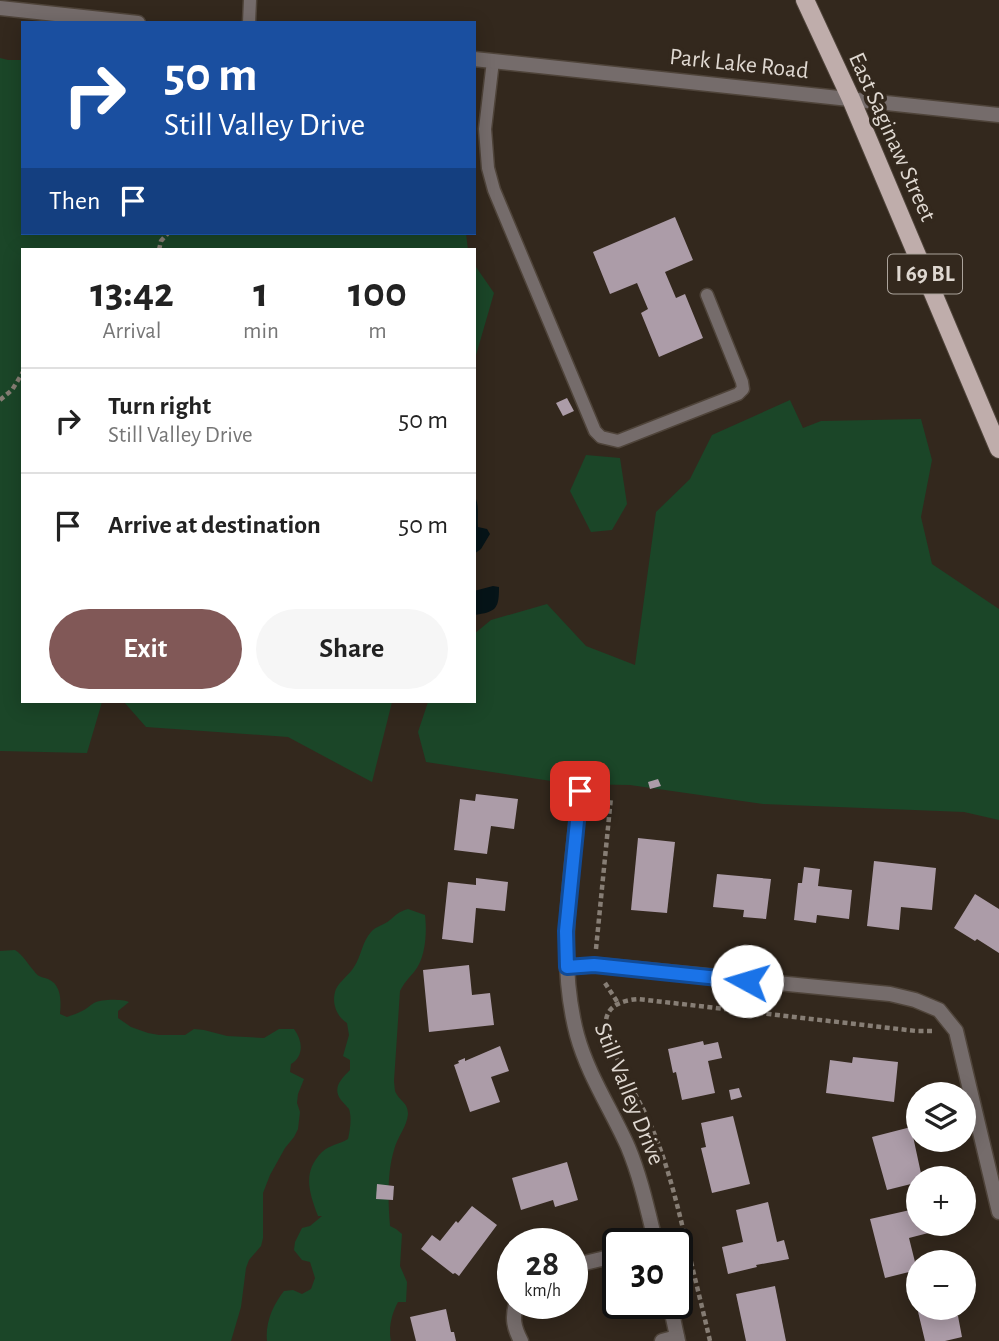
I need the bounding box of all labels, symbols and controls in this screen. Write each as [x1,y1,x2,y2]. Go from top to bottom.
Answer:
street label: Park Lake Road [668,45,810,83]
icon: right [49,49,140,140]
street label: East Saginaw Street [844,49,940,225]
text: 50 m [164,51,258,100]
text: Still Valley Drive [164,109,365,141]
icon: arrive [114,182,152,220]
text: Then [49,188,100,214]
road number: I 69 BL [888,255,962,294]
text: 13:42 [90,272,174,314]
text: 1 [253,272,268,314]
text: 100 [348,272,407,314]
text: Arrival [102,320,162,343]
text: min [243,320,279,343]
text: m [368,320,387,343]
text: Turn right [108,393,211,419]
icon: right [49,402,87,440]
text: 50 m [398,407,448,433]
text: Still Valley Drive [108,424,253,447]
icon: arrive [49,507,87,545]
text: Arrive at destination [108,512,321,538]
text: 50 m [398,512,448,538]
button: Exit [49,609,242,689]
button: Share [256,609,448,689]
pin [550,761,610,821]
icon: arrive [561,772,599,810]
position arrow [710,944,784,1018]
street label: Still Valley Drive [590,1020,668,1168]
map controls [906,1082,976,1320]
button: layers [906,1082,976,1152]
button: + [906,1166,976,1236]
speed limit sign: 30 [602,1228,693,1319]
text: 28 [526,1247,559,1282]
button: − [906,1250,976,1320]
text: km/h [524,1282,561,1300]

